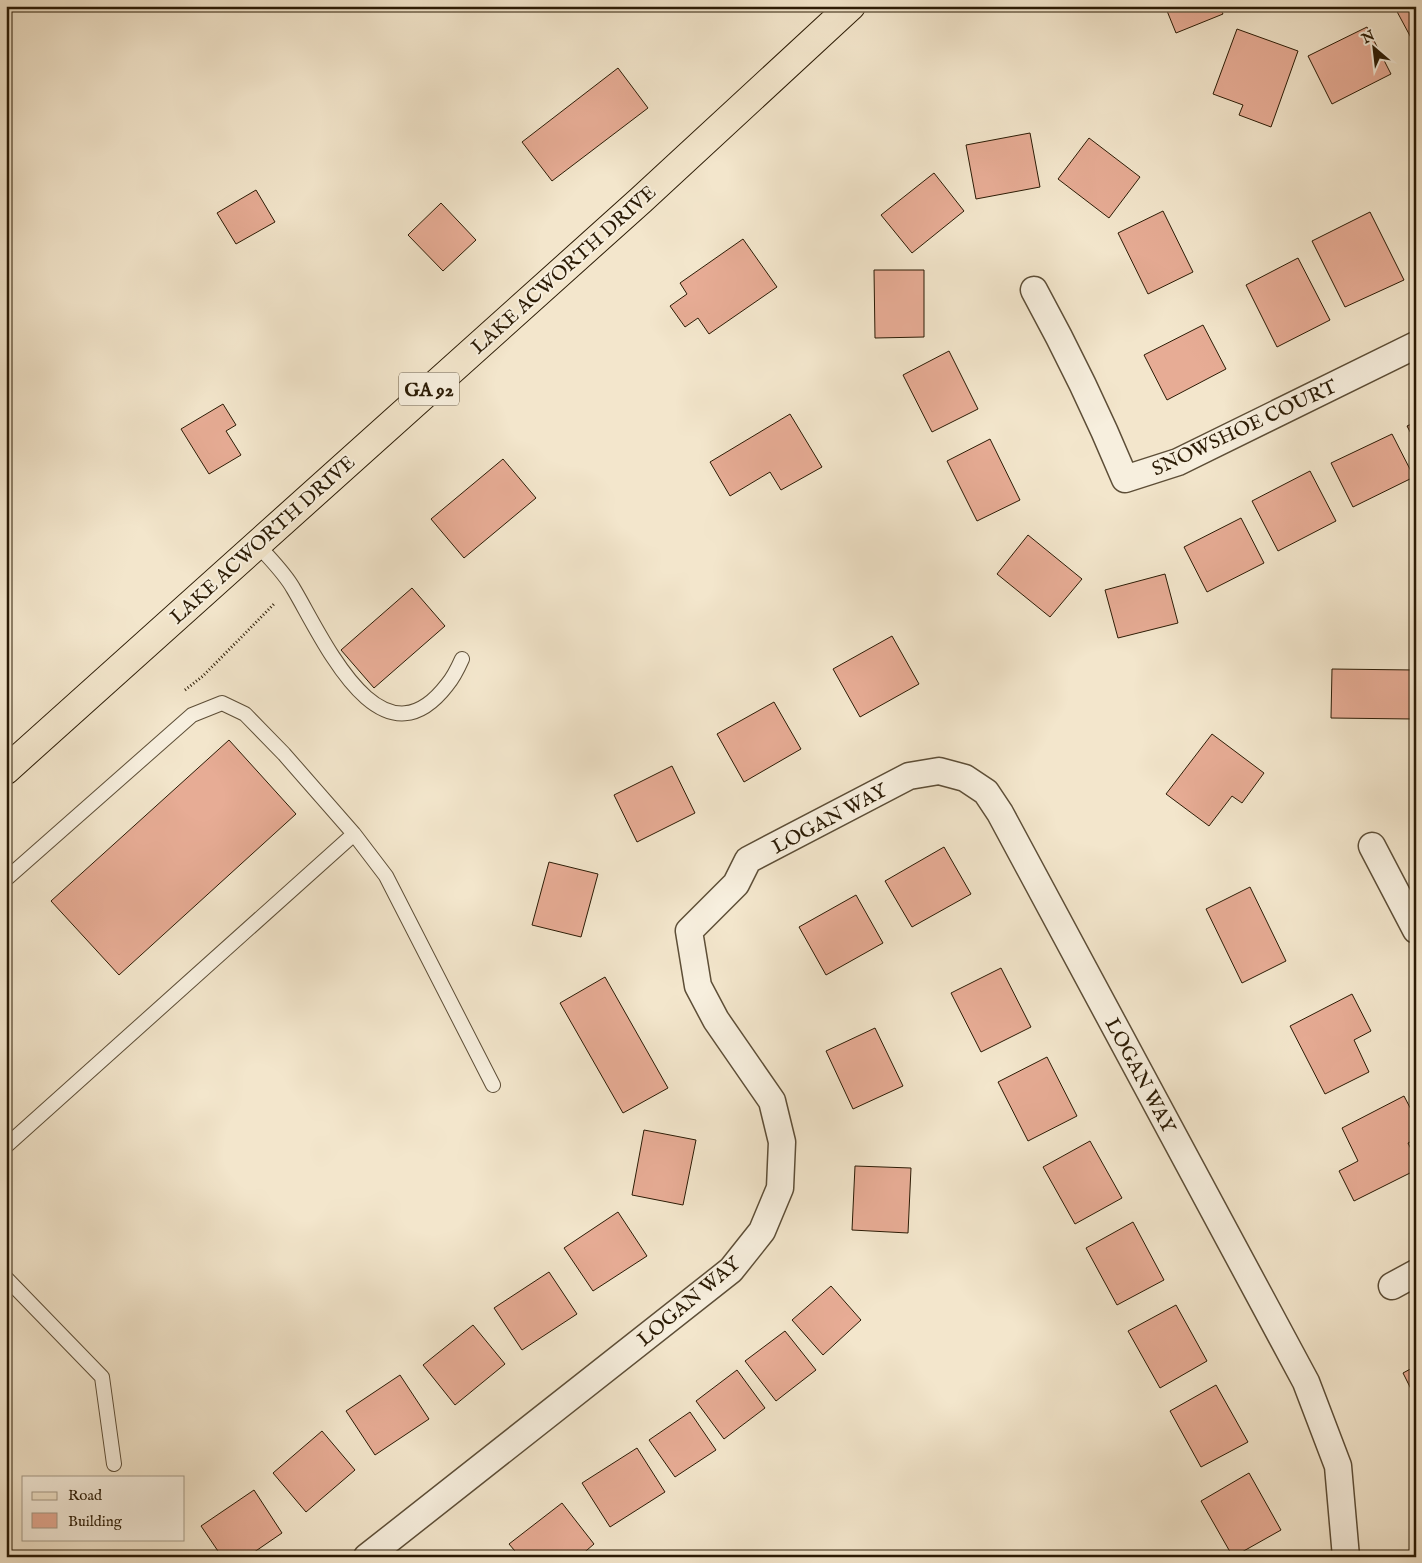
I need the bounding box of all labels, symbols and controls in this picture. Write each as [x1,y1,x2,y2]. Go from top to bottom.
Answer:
north arrow [1350,22,1400,72]
text: N [1358,27,1378,49]
street label: LAKE ACWORTH DRIVE [466,180,662,360]
road number: GA 92 [399,372,459,406]
street label: SNOWSHOE COURT [1148,374,1342,482]
street label: LAKE ACWORTH DRIVE [165,450,361,630]
street label: LOGAN WAY [768,778,893,860]
street label: LOGAN WAY [1099,1014,1181,1139]
street label: LOGAN WAY [632,1251,747,1352]
legend [22,1476,185,1540]
text: Road [68,1486,103,1505]
text: Building [68,1512,123,1531]

